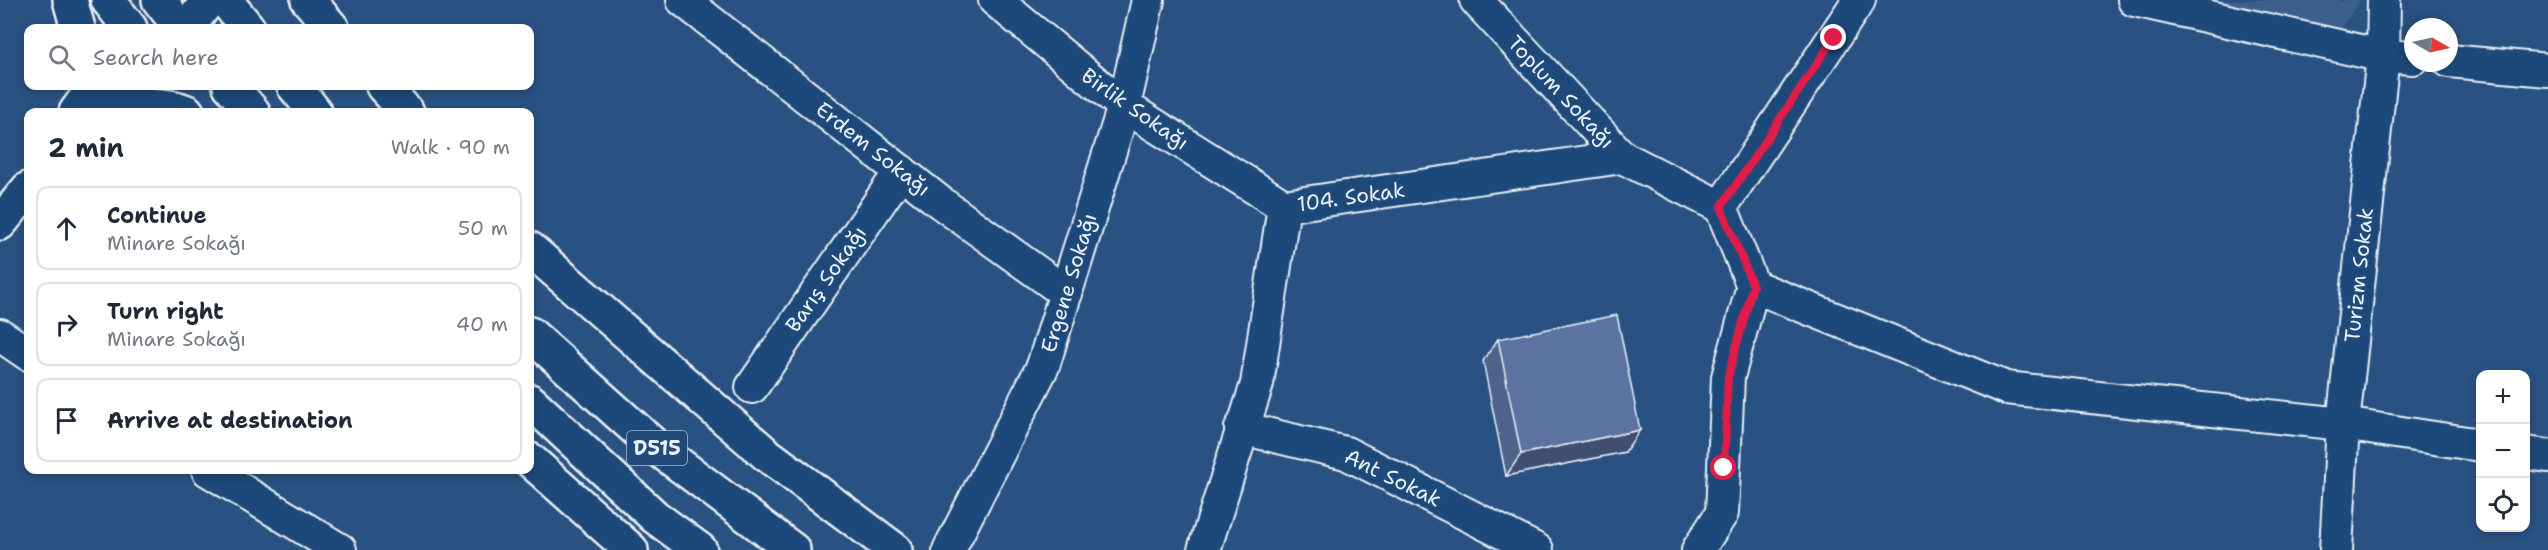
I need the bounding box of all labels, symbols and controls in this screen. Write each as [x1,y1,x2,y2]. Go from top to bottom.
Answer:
north arrow [2404,18,2458,72]
search box [24,24,534,90]
route end [1820,24,1846,50]
street label: Toplum Sokağı [1501,29,1621,155]
icon: search [45,41,78,74]
text: Search here [93,43,219,72]
street label: Birlik Sokağı [1076,62,1194,156]
street label: Erdem Sokağı [810,95,936,203]
text: 2 min [48,130,124,165]
text: Walk · 90 m [391,134,510,160]
street label: 104. Sokak [1295,176,1407,218]
text: Continue [107,201,207,230]
street label: Turizm Sokak [2338,206,2380,344]
street label: Ergene Sokağı [1035,210,1103,356]
icon: ahead [50,212,83,245]
text: 50 m [458,215,508,241]
street label: Barış Sokağı [779,220,873,338]
text: Minare Sokağı [107,230,246,256]
text: Turn right [107,297,224,326]
icon: right [50,308,83,341]
text: 40 m [456,311,508,337]
text: Minare Sokağı [107,326,246,352]
map controls [2476,370,2530,532]
button: + [2476,370,2530,424]
icon: arrive [50,404,83,437]
text: Arrive at destination [107,406,353,435]
button: − [2476,424,2530,478]
road number: D515 [627,431,687,465]
street label: Ant Sokak [1340,442,1446,514]
route start [1710,454,1736,480]
button: locate [2476,478,2530,532]

